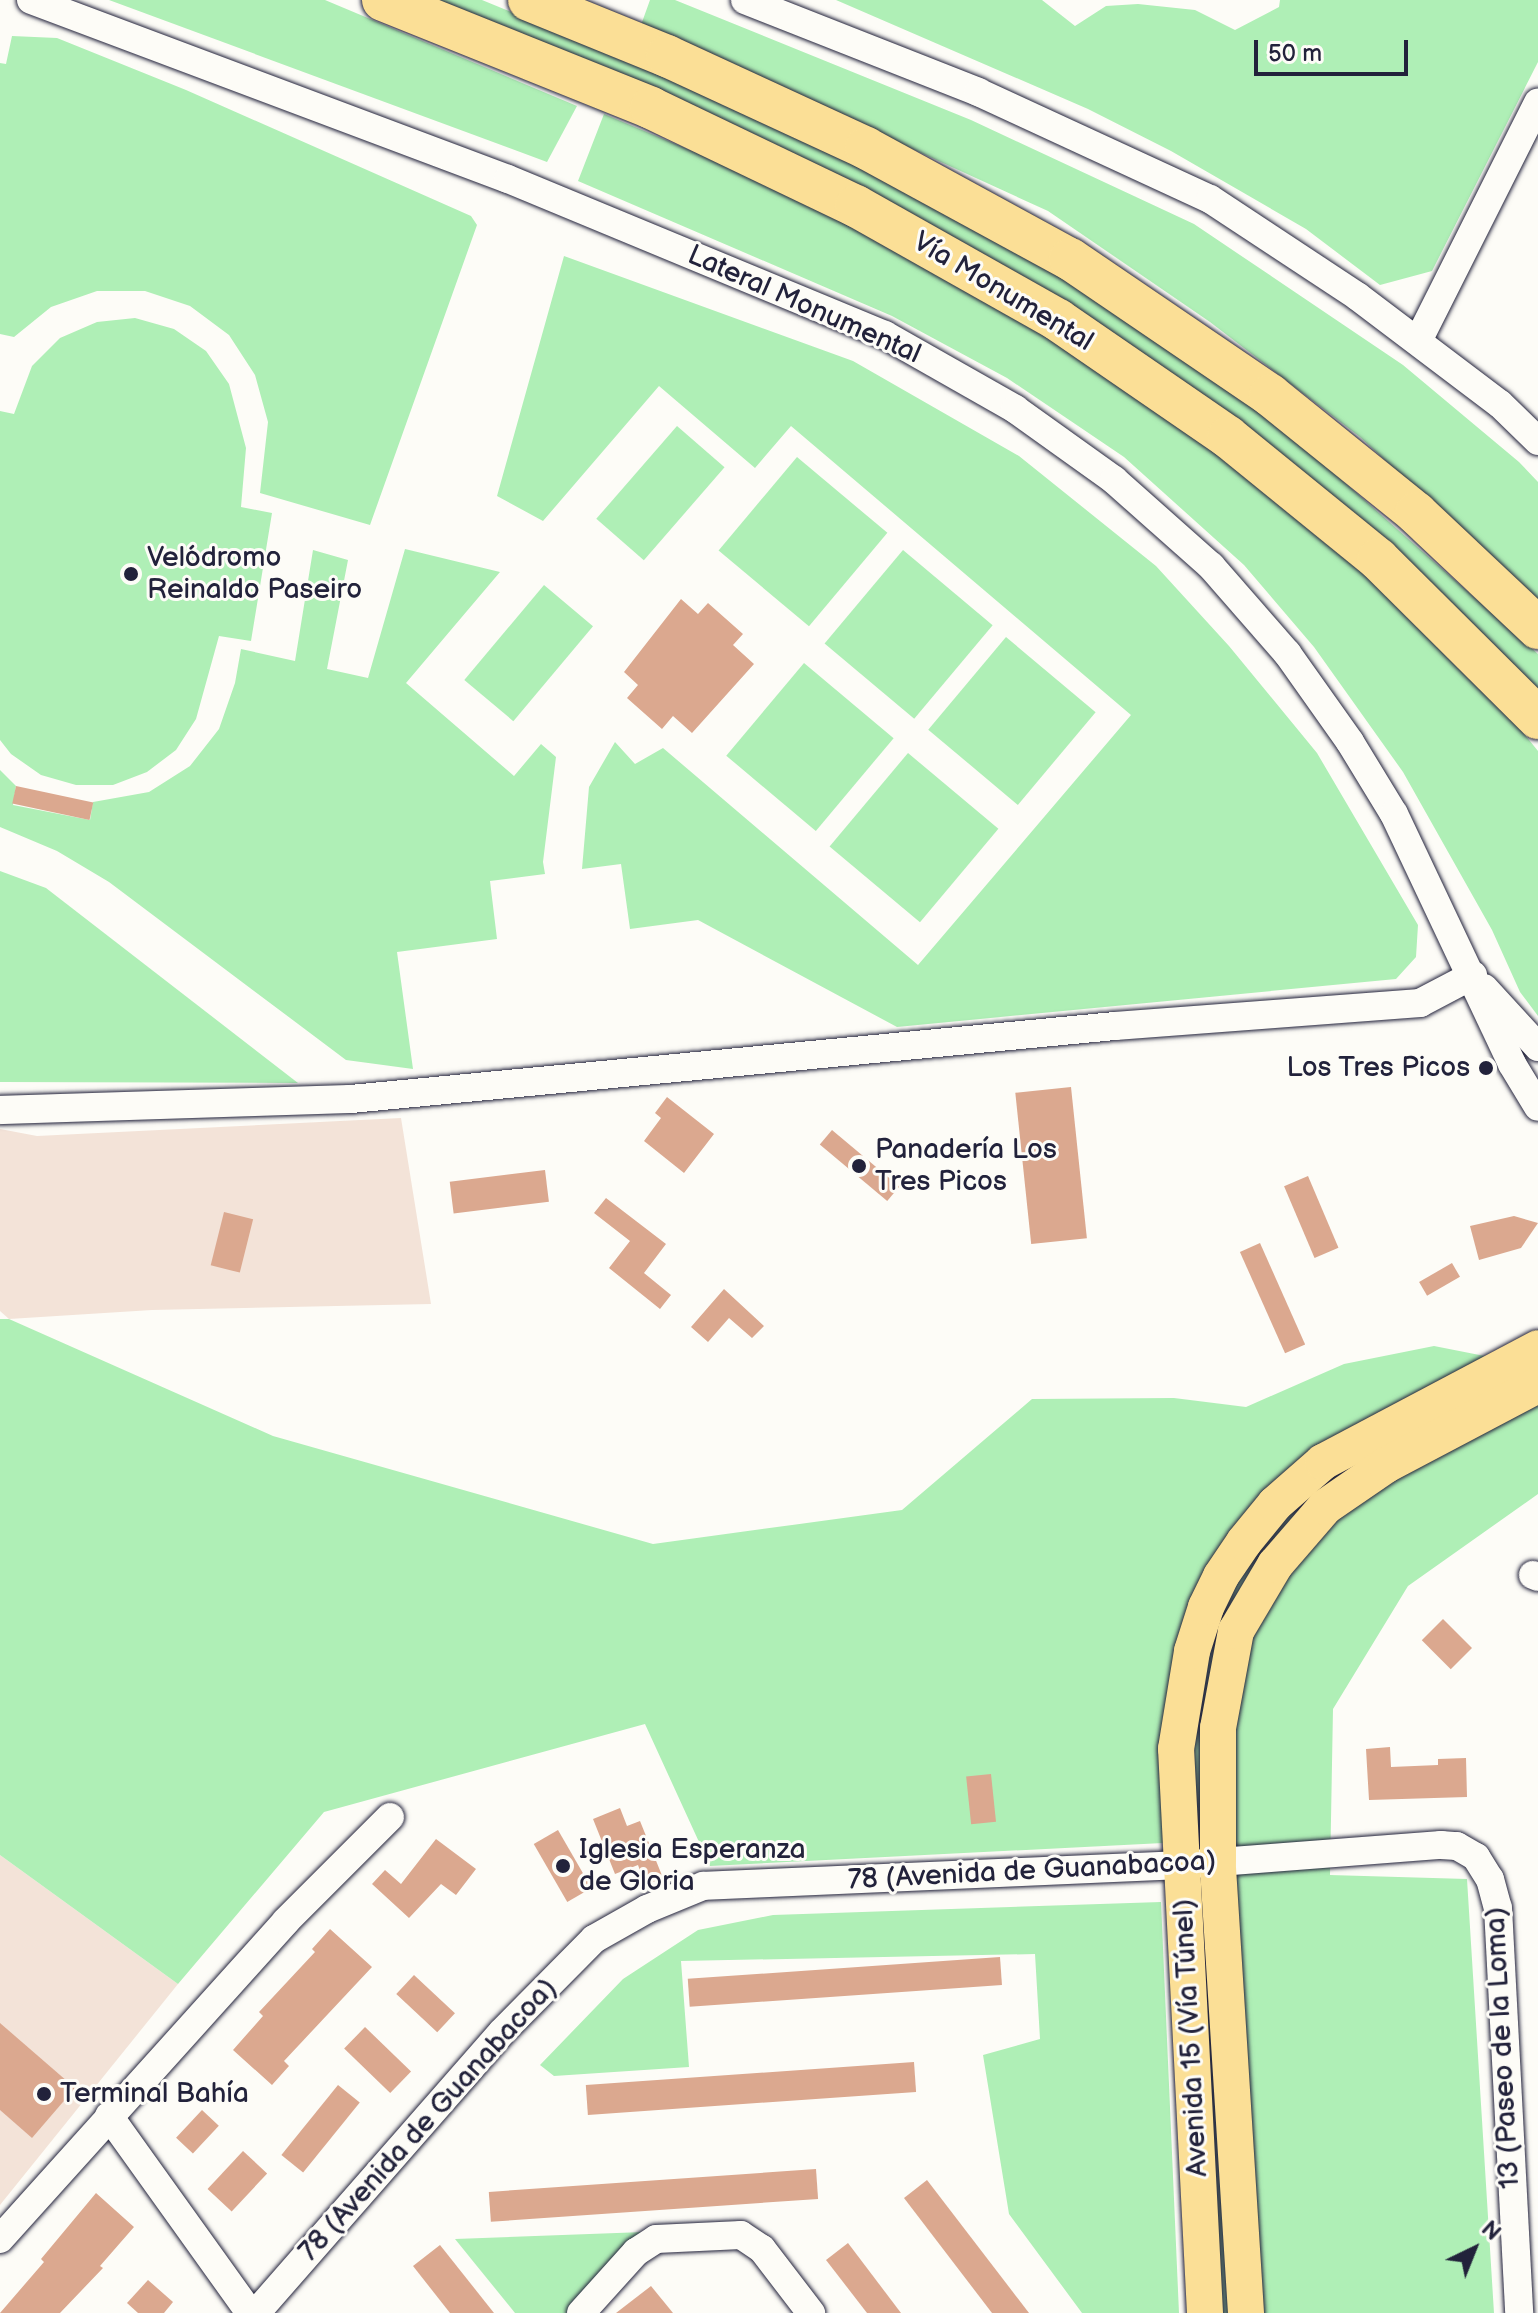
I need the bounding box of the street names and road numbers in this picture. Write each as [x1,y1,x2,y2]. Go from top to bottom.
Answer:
street label: Vía Monumental [907,225,1099,359]
street label: Lateral Monumental [682,239,926,371]
street label: 78 (Avenida de Guanabacoa) [847,1845,1217,1897]
street label: Avenida 15 (Vía Túnel) [1167,1898,1215,2178]
street label: 13 (Paseo de la Loma) [1479,1906,1527,2190]
street label: 78 (Avenida de Guanabacoa) [292,1972,564,2268]

